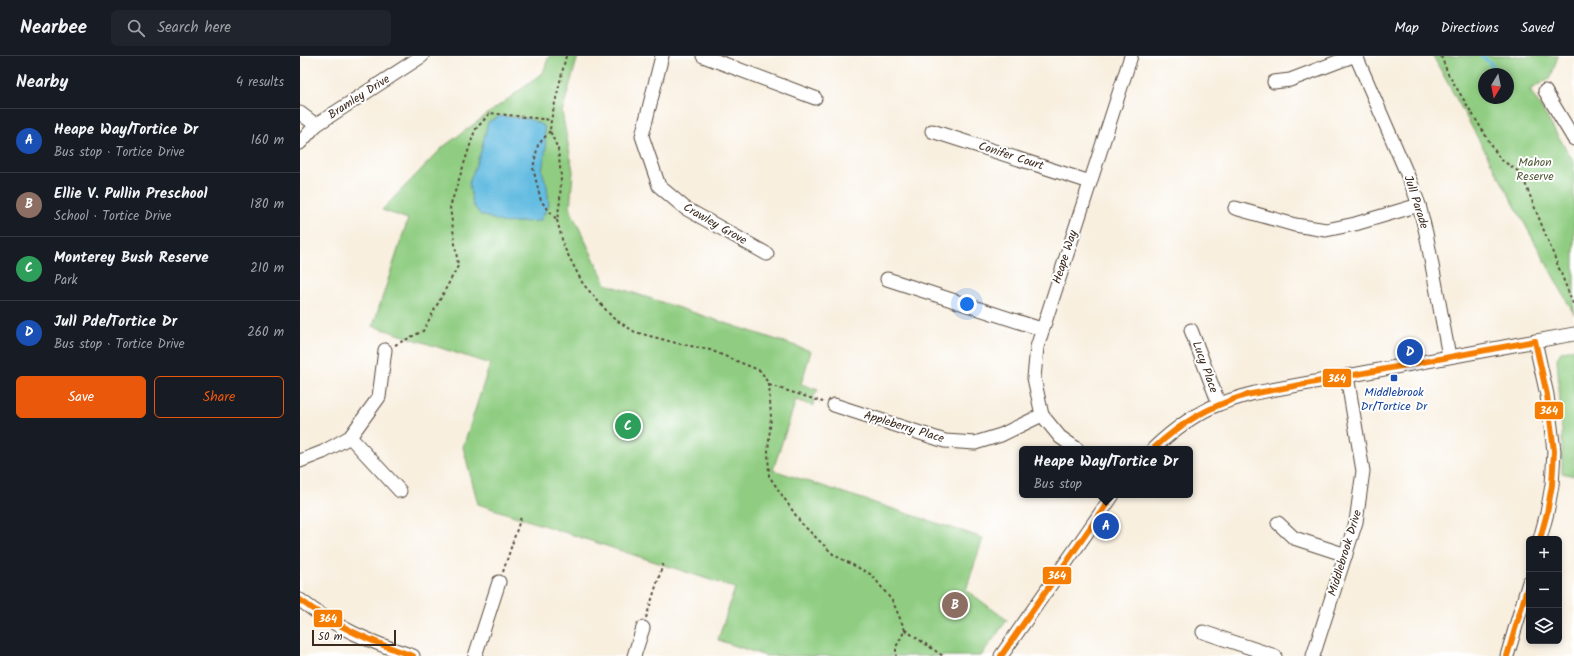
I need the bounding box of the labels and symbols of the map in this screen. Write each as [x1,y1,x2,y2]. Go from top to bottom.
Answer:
north arrow [1478,68,1514,104]
street label: Bramley Drive [324,69,394,124]
street label: Conifer Court [976,137,1046,176]
park label: Mahon Reserve [1516,153,1554,186]
street label: Jull Parade [1398,173,1434,232]
street label: Crawley Grove [680,198,751,250]
street label: Heape Way [1047,227,1083,286]
your location [957,294,977,314]
pin: D [1397,337,1423,367]
street label: Lucy Place [1187,338,1223,396]
line badge: 364 [1322,368,1352,388]
text: 364 [1327,370,1346,388]
marker: Middlebrook Dr/Tortice Dr [1389,373,1399,383]
place label: Middlebrook Dr/Tortice Dr [1361,383,1428,416]
line badge: 364 [1534,401,1564,420]
text: 364 [1539,402,1558,420]
street label: Appleberry Place [862,406,947,448]
pin: C [615,411,641,441]
street label: Middlebrook Drive [1323,507,1367,598]
pin: A [1093,511,1119,541]
line badge: 364 [1042,566,1072,585]
text: 364 [1047,567,1066,585]
pin: B [942,590,968,620]
line badge: 364 [313,609,343,628]
text: 364 [318,610,337,628]
scale bar [312,628,396,647]

